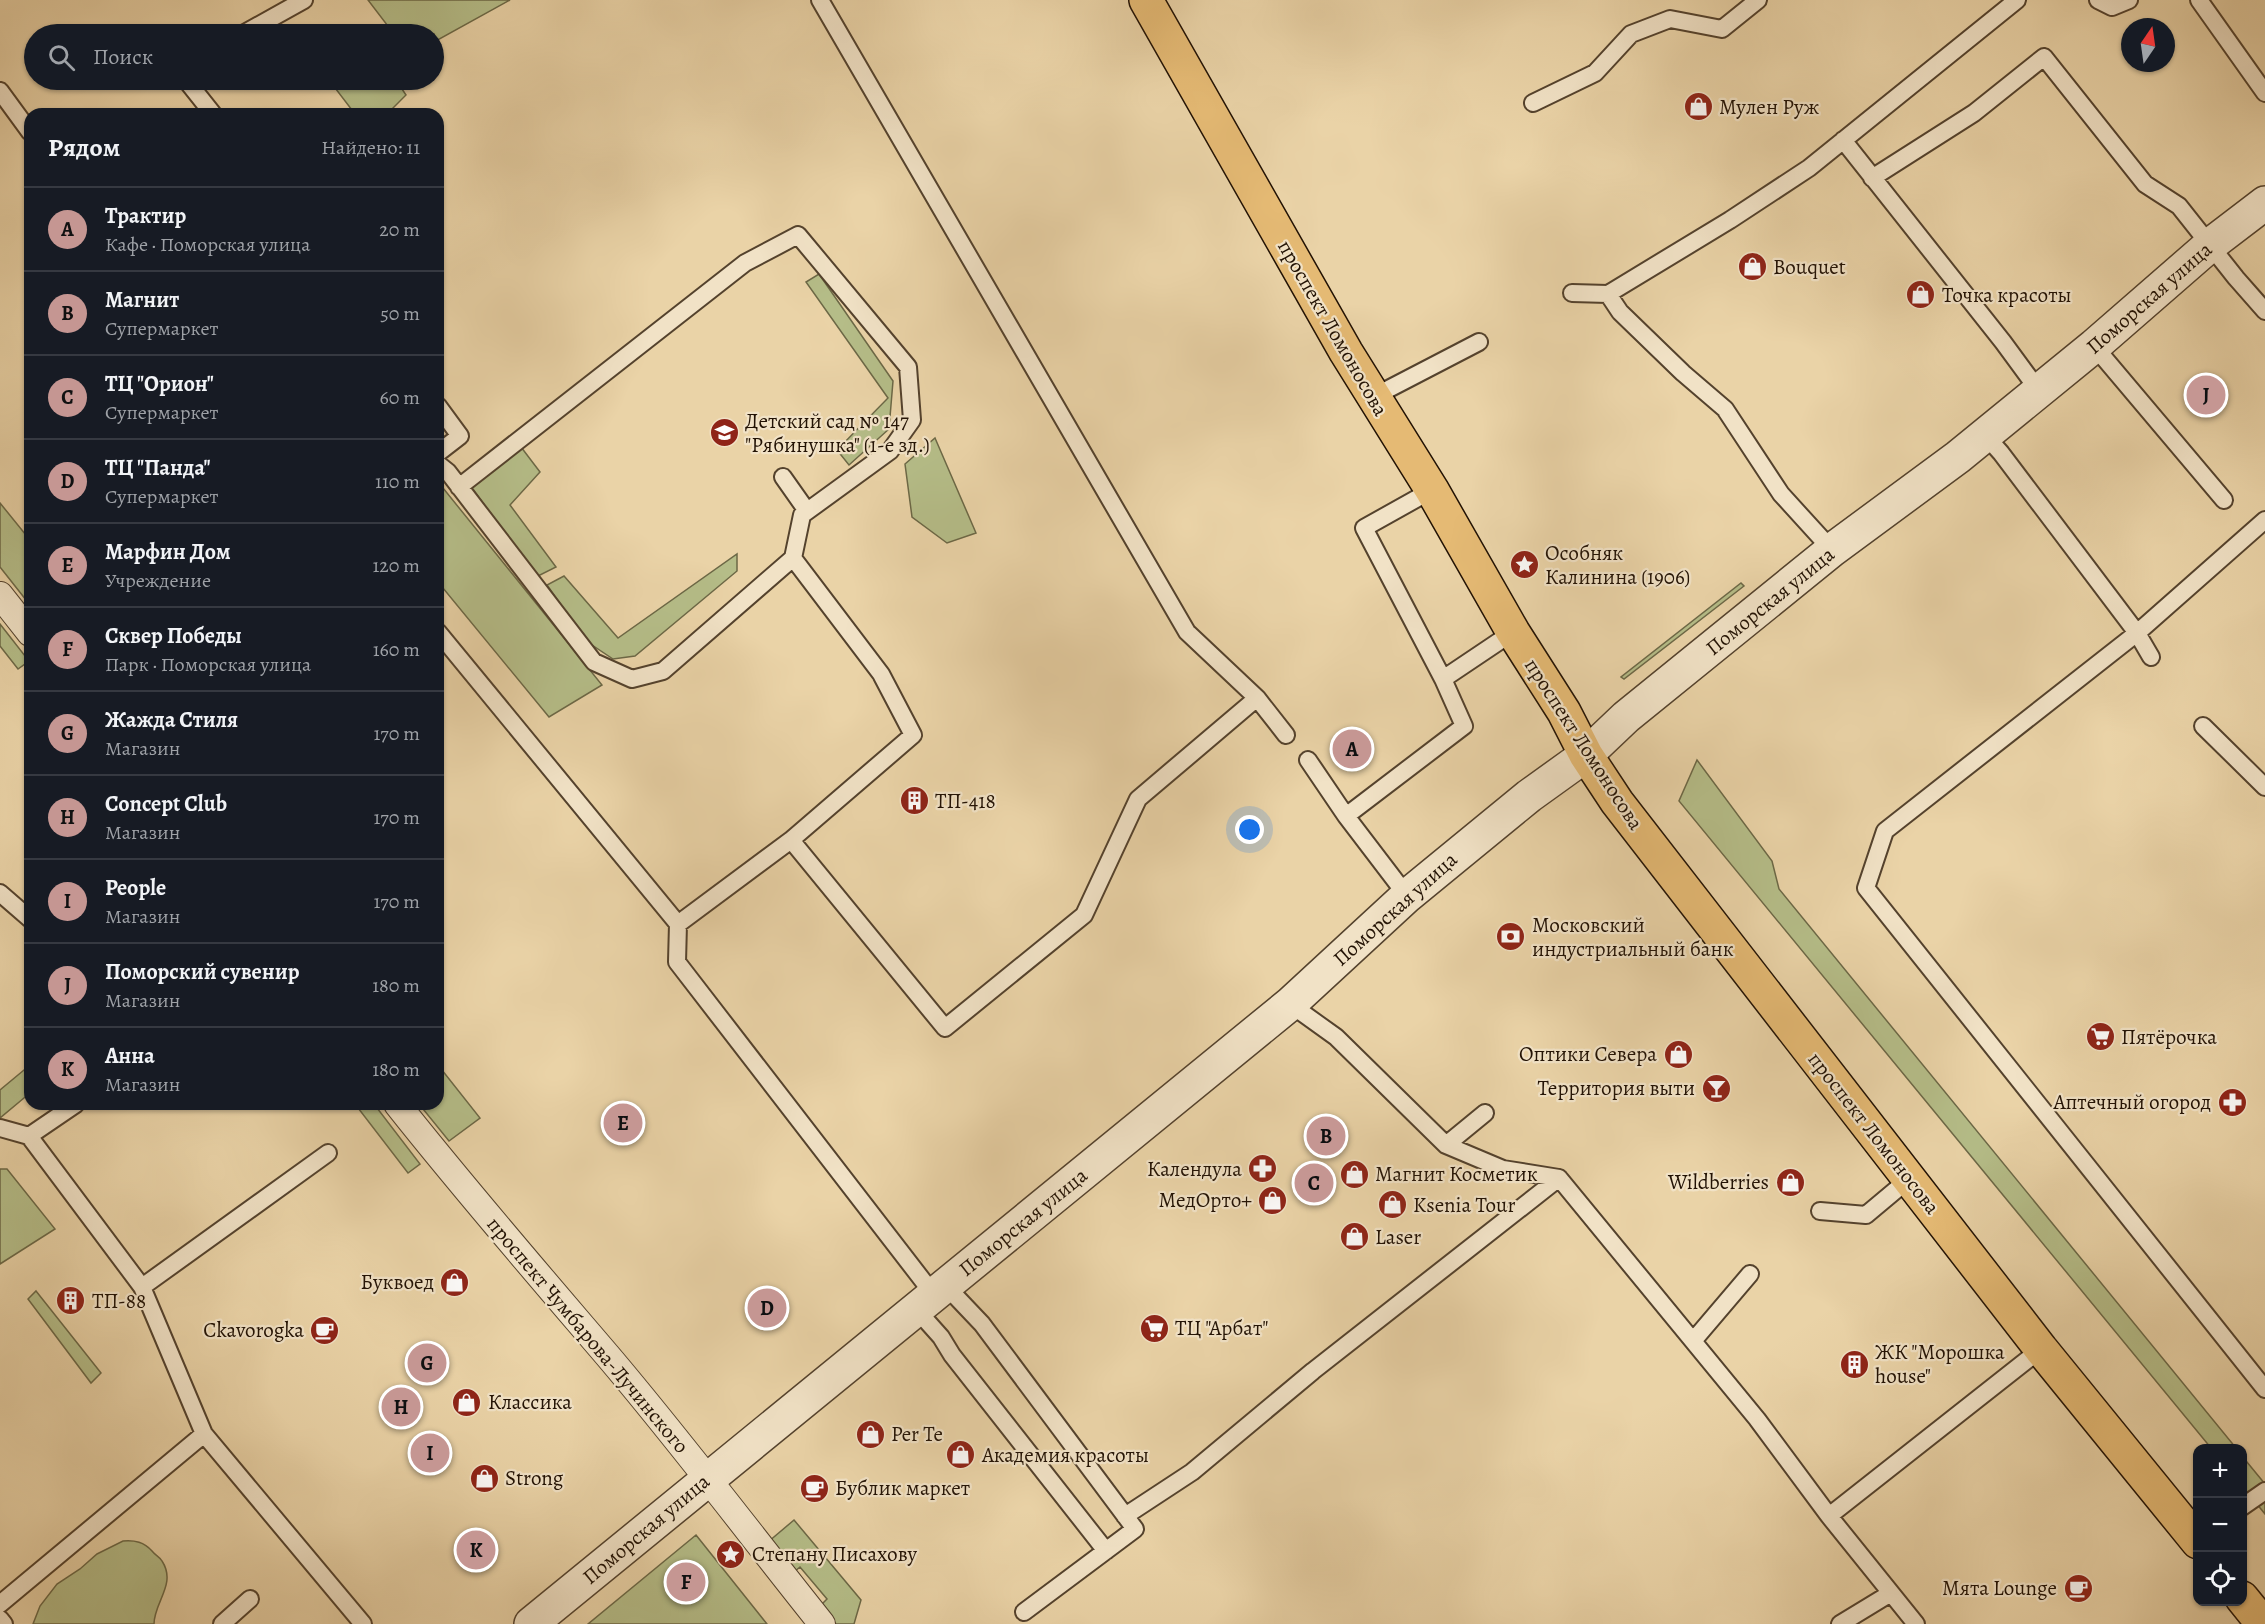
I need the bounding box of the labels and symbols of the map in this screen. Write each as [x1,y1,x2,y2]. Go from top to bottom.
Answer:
north arrow [2121,18,2175,72]
shop icon: Мулен Руж [1682,91,1714,123]
place label: Мулен Руж [1719,93,1820,121]
street label: проспект Ломоносова [1271,235,1395,421]
street label: Поморская улица [2080,235,2218,360]
shop icon: Bouquet [1736,251,1768,283]
place label: Bouquet [1773,253,1846,281]
shop icon: Точка красоты [1905,279,1937,311]
place label: Точка красоты [1942,281,2072,309]
pin: J [2186,372,2226,418]
place label: Детский сад № 147 "Рябинушка" (1-е зд.) [745,407,930,459]
school or university icon: Детский сад № 147 "Рябинушка" (1-е зд.) [708,417,740,449]
place label: Особняк Калинина (1906) [1545,539,1690,591]
street label: Поморская улица [1700,540,1840,662]
place icon: Особняк Калинина (1906) [1508,549,1540,581]
street label: проспект Ломоносова [1518,653,1650,835]
pin: A [1332,726,1372,771]
building icon: ТП-418 [898,785,930,817]
place label: ТП-418 [935,787,996,815]
your location [1235,815,1264,844]
street label: Поморская улица [1327,846,1463,972]
place label: Московский индустриальный банк [1532,911,1734,963]
bank icon: Московский индустриальный банк [1495,921,1527,953]
supermarket icon: Пятёрочка [2084,1021,2116,1053]
place label: Пятёрочка [2121,1023,2217,1051]
shop icon: Оптики Севера [1662,1038,1694,1070]
place label: Оптики Севера [1519,1040,1657,1068]
street label: проспект Ломоносова [1802,1046,1947,1220]
bar icon: Территория выти [1700,1072,1732,1104]
place label: Территория выти [1538,1074,1695,1102]
pharmacy icon: Аптечный огород [2216,1086,2248,1118]
place label: Аптечный огород [2053,1088,2211,1116]
pin: E [604,1100,642,1146]
pin: B [1306,1114,1346,1158]
pharmacy icon: Календула [1247,1153,1279,1185]
place label: Календула [1147,1155,1242,1183]
shop icon: Магнит Косметик [1338,1158,1370,1190]
pin: C [1294,1160,1334,1206]
place label: Магнит Косметик [1375,1160,1538,1188]
street label: Поморская улица [953,1161,1093,1283]
shop icon: Wildberries [1774,1166,1806,1198]
place label: Wildberries [1667,1168,1769,1196]
shop icon: МедОрто+ [1257,1184,1289,1216]
place label: МедОрто+ [1159,1186,1252,1214]
shop icon: Ksenia Tour [1376,1189,1408,1221]
place label: Ksenia Tour [1413,1191,1515,1219]
street label: проспект Чумбарова-Лучинского [481,1211,695,1459]
shop icon: Laser [1338,1221,1370,1253]
place label: Laser [1375,1223,1421,1251]
shop icon: Буквоед [439,1266,471,1298]
place label: Буквоед [361,1268,434,1296]
building icon: ТП-88 [55,1285,87,1317]
pin: D [748,1286,786,1330]
place label: ТП-88 [92,1287,146,1315]
supermarket icon: ТЦ "Арбат" [1138,1312,1170,1344]
cafe icon: Ckavorogka [309,1314,341,1346]
place label: ТЦ "Арбат" [1175,1314,1268,1342]
place label: Ckavorogka [203,1316,304,1344]
place label: ЖК "Морошка house" [1875,1338,2005,1390]
pin: G [408,1340,446,1386]
building icon: ЖК "Морошка house" [1838,1348,1870,1380]
pin: H [382,1384,420,1430]
shop icon: Классика [451,1386,483,1418]
place label: Классика [488,1388,572,1416]
shop icon: Per Te [854,1418,886,1450]
place label: Per Te [891,1420,943,1448]
pin: I [410,1430,450,1476]
shop icon: Академия красоты [945,1439,977,1471]
place label: Академия красоты [981,1441,1149,1469]
shop icon: Strong [468,1462,500,1494]
place label: Strong [505,1464,564,1492]
street label: Поморская улица [576,1467,716,1591]
cafe icon: Бублик маркет [798,1472,830,1504]
place label: Бублик маркет [835,1474,970,1502]
pin: K [456,1528,496,1572]
place icon: Степану Писахову [715,1538,747,1570]
place label: Степану Писахову [752,1540,918,1568]
pin: F [666,1560,706,1604]
cafe icon: Мята Lounge [2062,1572,2094,1604]
place label: Мята Lounge [1942,1574,2057,1602]

